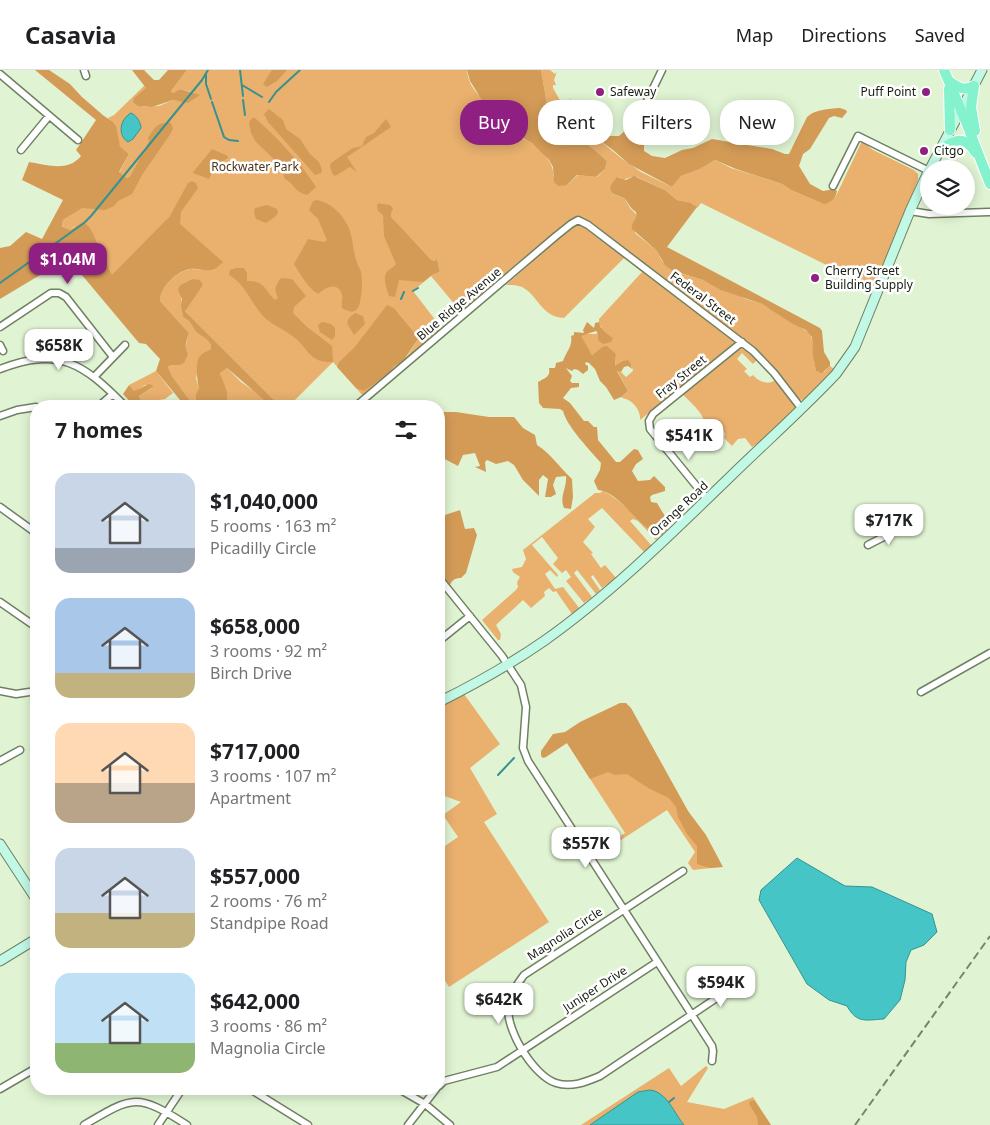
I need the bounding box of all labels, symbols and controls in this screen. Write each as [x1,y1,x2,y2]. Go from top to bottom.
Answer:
text: Casavia [25,18,116,51]
text: Map [736,23,773,47]
text: Directions [801,23,887,47]
text: Saved [915,23,965,47]
place label: Safeway [610,83,657,100]
place label: Puff Point [861,83,917,100]
marker: Safeway [594,86,606,98]
marker: Puff Point [920,86,932,98]
chip: Buy [460,100,528,145]
chip: Rent [538,100,613,145]
chip: Filters [623,100,710,145]
chip: New [720,100,794,145]
place label: Citgo [934,142,964,159]
marker: Citgo [918,145,930,157]
park label: Rockwater Park [211,158,299,175]
map controls [920,160,975,215]
button: layers [920,160,975,215]
pin: $1.04M [27,242,109,285]
text: $1.04M [40,248,96,270]
place label: Cherry Street Building Supply [825,262,914,293]
street label: Blue Ridge Avenue [413,263,505,344]
street label: Federal Street [667,267,740,328]
marker: Cherry Street Building Supply [809,272,821,284]
pin: $658K [24,328,94,371]
text: $658K [35,334,83,356]
street label: Fray Street [652,351,710,402]
text: 7 homes [55,416,143,444]
icon: filters [392,416,420,444]
pin: $541K [654,418,724,461]
text: $541K [665,424,713,446]
street label: Orange Road [646,477,712,540]
text: $1,040,000 [210,487,318,515]
icon: home [95,493,155,553]
pin: $717K [854,504,924,546]
text: $717K [865,509,913,531]
text: 5 rooms · 163 m² [210,515,336,537]
text: Picadilly Circle [210,537,316,559]
text: $658,000 [210,612,300,640]
icon: home [95,618,155,678]
text: 3 rooms · 92 m² [210,640,327,662]
text: Birch Drive [210,662,292,684]
text: $717,000 [210,737,300,765]
icon: home [95,743,155,803]
text: 3 rooms · 107 m² [210,765,336,787]
text: Apartment [210,787,291,809]
pin: $557K [551,826,621,869]
text: $557K [562,832,610,854]
text: $557,000 [210,862,300,890]
icon: home [95,868,155,928]
text: 2 rooms · 76 m² [210,890,327,912]
street label: Magnolia Circle [524,903,606,964]
text: Standpipe Road [210,912,329,934]
street label: Juniper Drive [559,961,630,1016]
pin: $594K [686,966,756,1008]
text: $594K [697,971,745,993]
pin: $642K [464,982,534,1025]
text: $642,000 [210,987,300,1015]
text: $642K [475,988,523,1010]
icon: home [95,993,155,1053]
text: 3 rooms · 86 m² [210,1015,327,1037]
text: Magnolia Circle [210,1037,326,1059]

